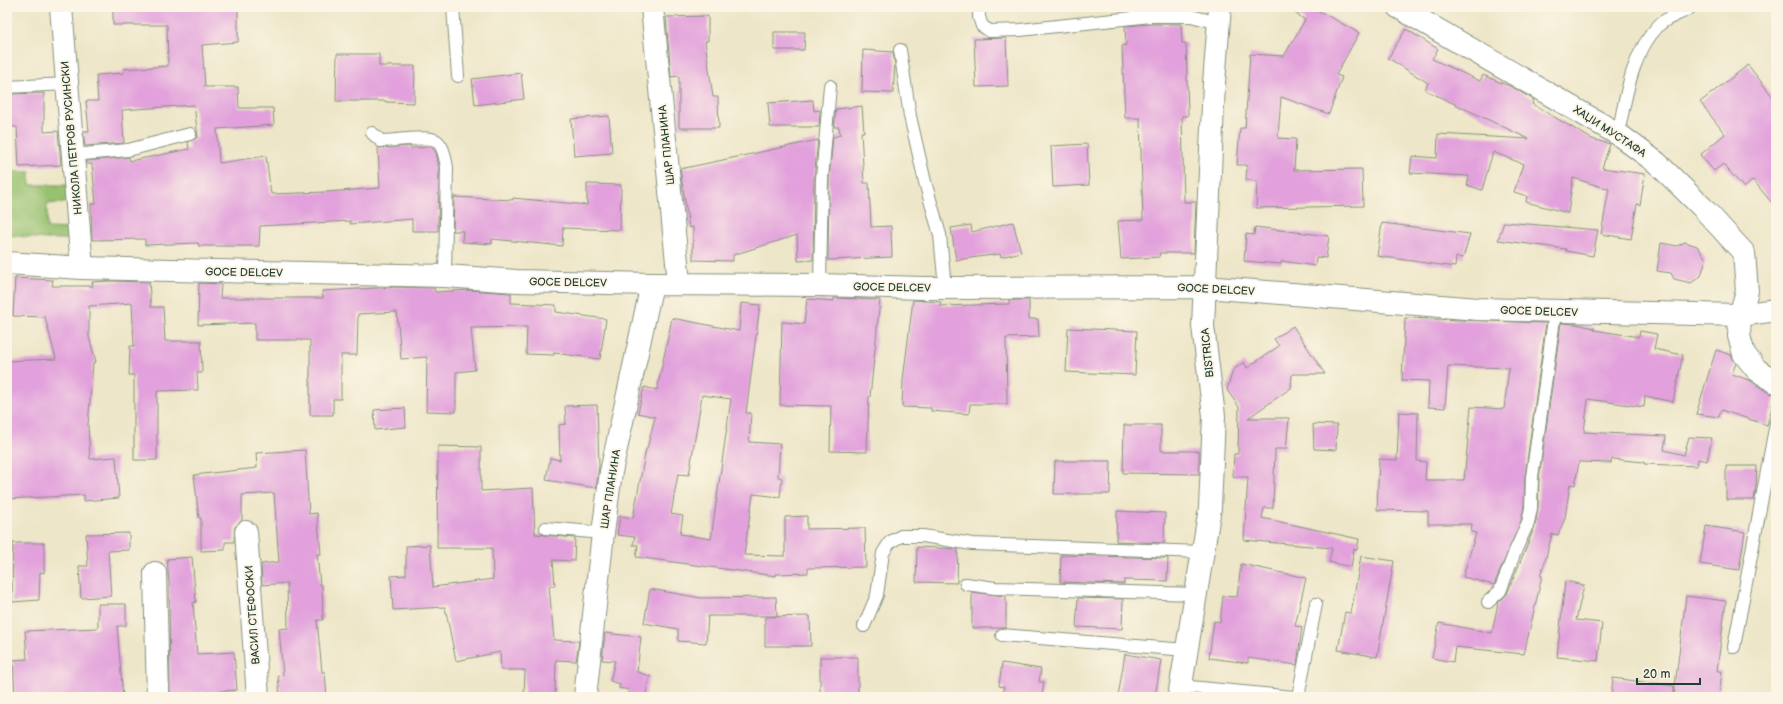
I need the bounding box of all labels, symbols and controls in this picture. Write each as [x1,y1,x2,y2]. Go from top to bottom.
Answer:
street label: НИКОЛА ПЕТРОВ РУСИНСКИ [58,60,85,215]
street label: ХАЏИ МУСТАФА [1571,103,1649,160]
street label: ШАР ПЛАНИНА [656,104,677,186]
street label: GOCE DELCEV [205,265,283,280]
street label: GOCE DELCEV [529,275,607,290]
street label: GOCE DELCEV [853,280,931,295]
street label: GOCE DELCEV [1177,281,1255,298]
street label: GOCE DELCEV [1500,304,1578,319]
street label: BISTRICA [1198,327,1217,378]
street label: ШАР ПЛАНИНА [598,448,623,530]
street label: ВАСИЛ СТЕФОСКИ [243,565,262,665]
scale bar [1637,660,1700,686]
text: 20 m [1643,667,1670,682]

